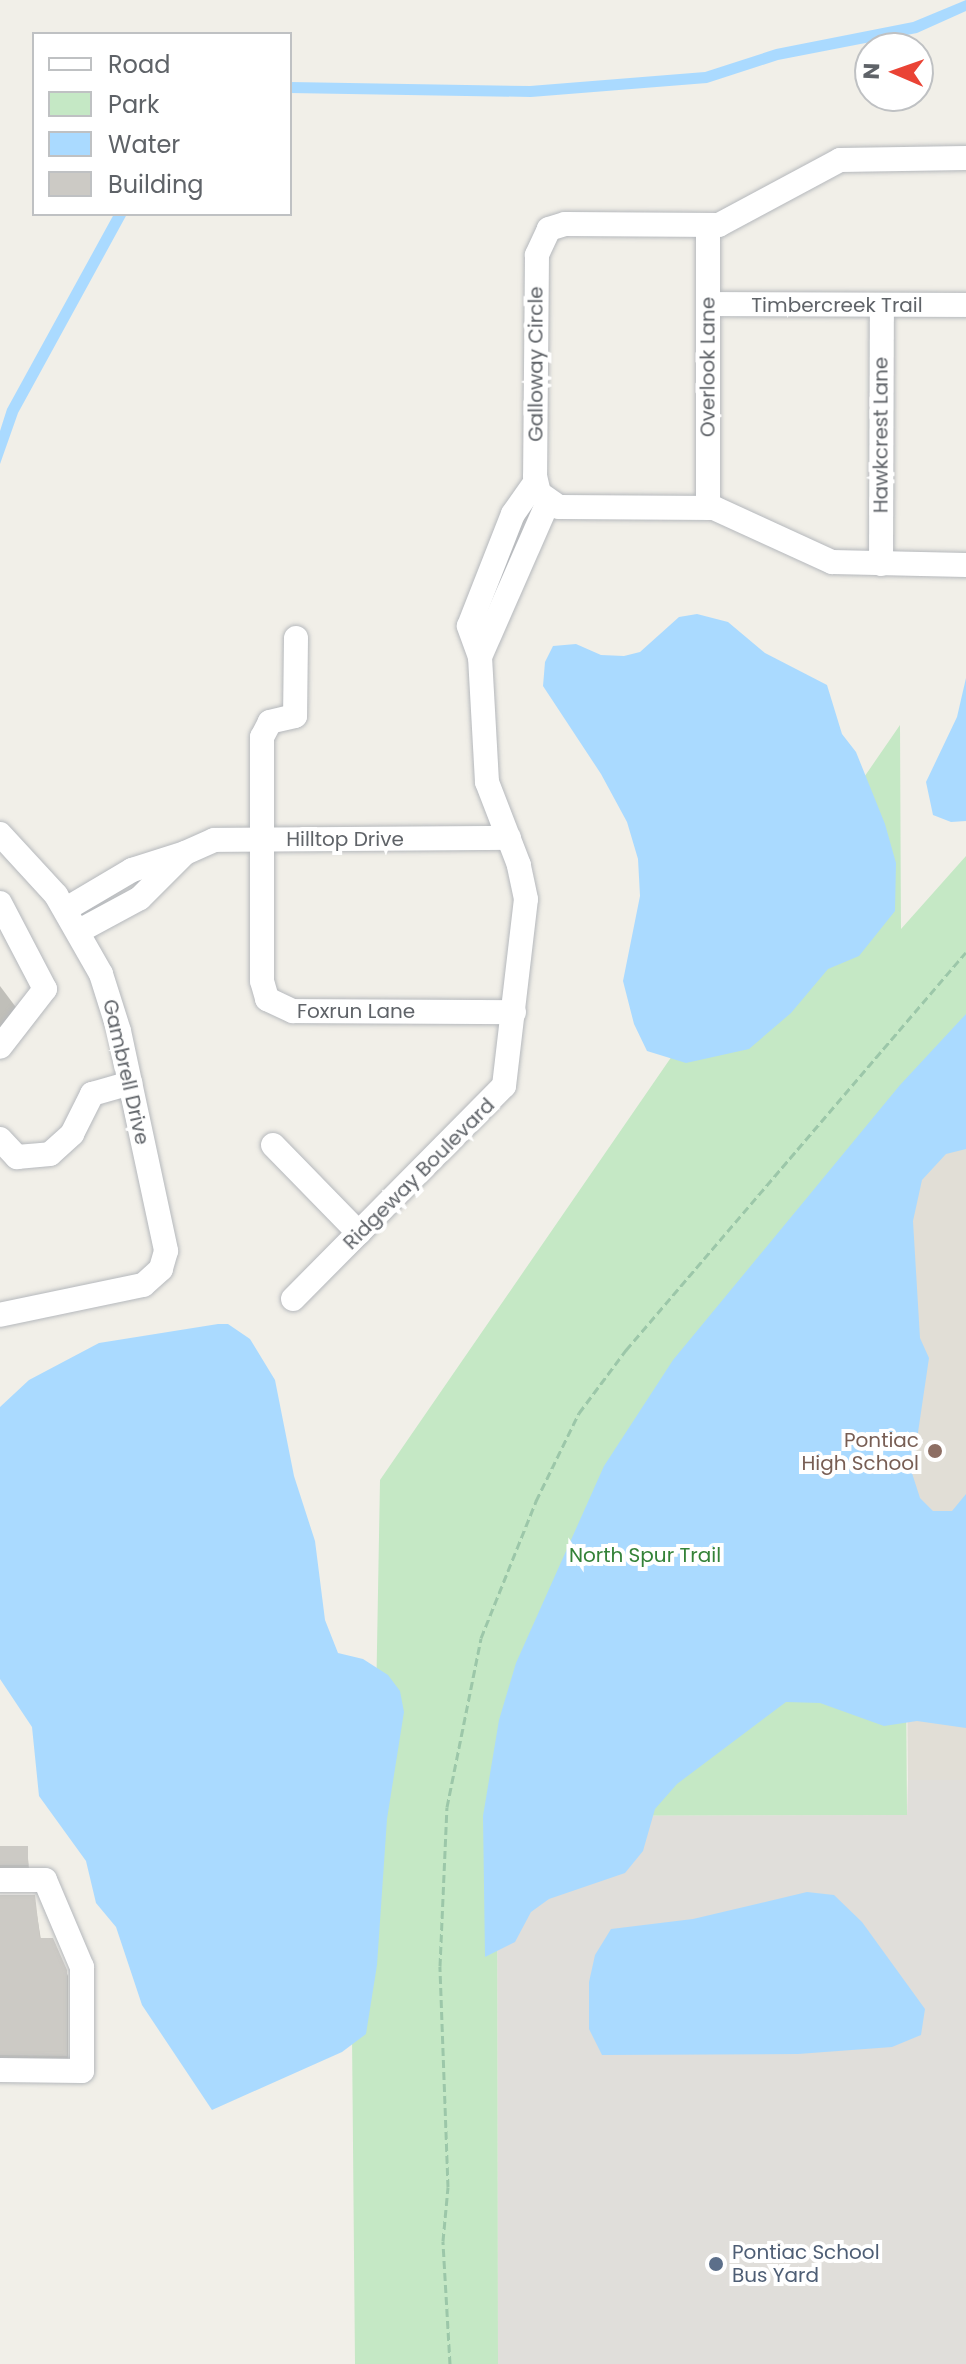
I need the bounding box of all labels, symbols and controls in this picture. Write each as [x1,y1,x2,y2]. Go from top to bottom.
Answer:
legend [32,32,292,216]
north arrow [854,32,934,112]
text: Road [108,48,170,81]
text: N [856,62,887,80]
text: Park [108,88,159,121]
text: Water [108,128,180,161]
text: Building [108,168,204,201]
street label: Galloway Circle [524,286,548,442]
street label: Timbercreek Trail [751,293,923,317]
street label: Overlook Lane [696,297,720,437]
street label: Hawkcrest Lane [869,357,893,513]
street label: Hilltop Drive [286,827,404,851]
street label: Gambrell Drive [98,997,154,1147]
street label: Foxrun Lane [297,999,415,1023]
street label: Ridgeway Boulevard [338,1093,500,1255]
place label: Pontiac High School [801,1428,919,1475]
marker: Pontiac High School [926,1442,944,1460]
park label: North Spur Trail [569,1543,721,1567]
place label: Pontiac School Bus Yard [732,2240,880,2287]
marker: Pontiac School Bus Yard [707,2255,725,2273]

